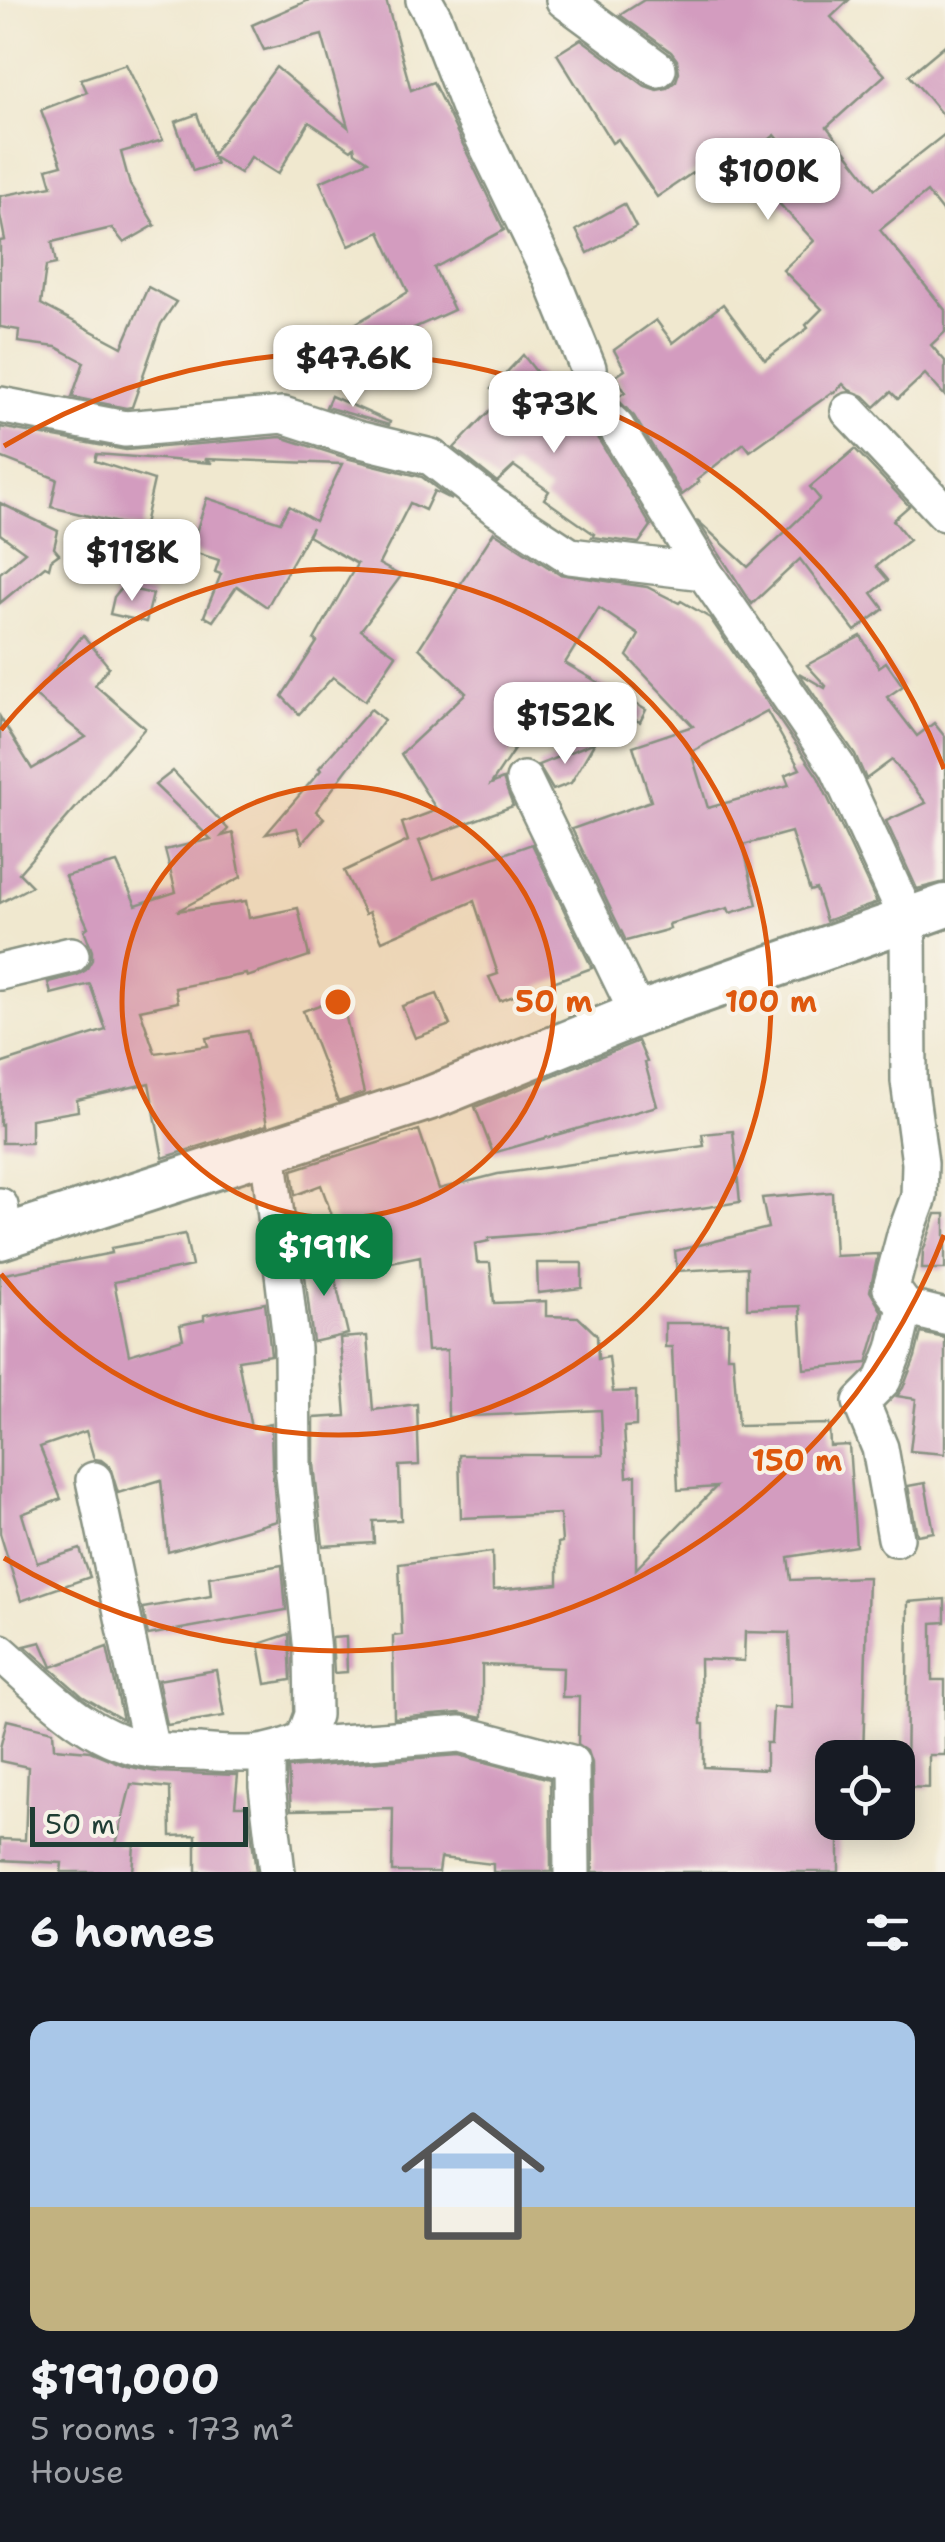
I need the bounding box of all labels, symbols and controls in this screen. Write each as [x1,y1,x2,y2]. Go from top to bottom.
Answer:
pin: $100K [698,138,838,223]
text: $100K [717,149,819,192]
pin: $47.6K [272,325,434,410]
text: $47.6K [295,336,411,379]
pin: $73K [495,371,613,456]
text: $73K [511,382,597,425]
pin: $118K [62,519,202,604]
text: $118K [85,530,179,573]
pin: $152K [495,682,635,767]
text: $152K [516,693,614,736]
text: 50 m [515,981,593,1022]
text: 100 m [725,981,817,1022]
centre of rings [320,984,356,1020]
pin: $191K [254,1214,394,1299]
text: $191K [278,1225,370,1268]
text: 150 m [752,1440,842,1481]
map controls [815,1740,915,1840]
button: locate [815,1740,915,1840]
scale bar [30,1802,248,1846]
text: 50 m [45,1805,115,1843]
text: 6 homes [30,1904,215,1960]
icon: filters [860,1905,915,1960]
icon: home [383,2086,563,2266]
text: $191,000 [30,2351,220,2407]
text: 5 rooms · 173 m² [30,2407,294,2450]
text: House [30,2450,124,2493]

